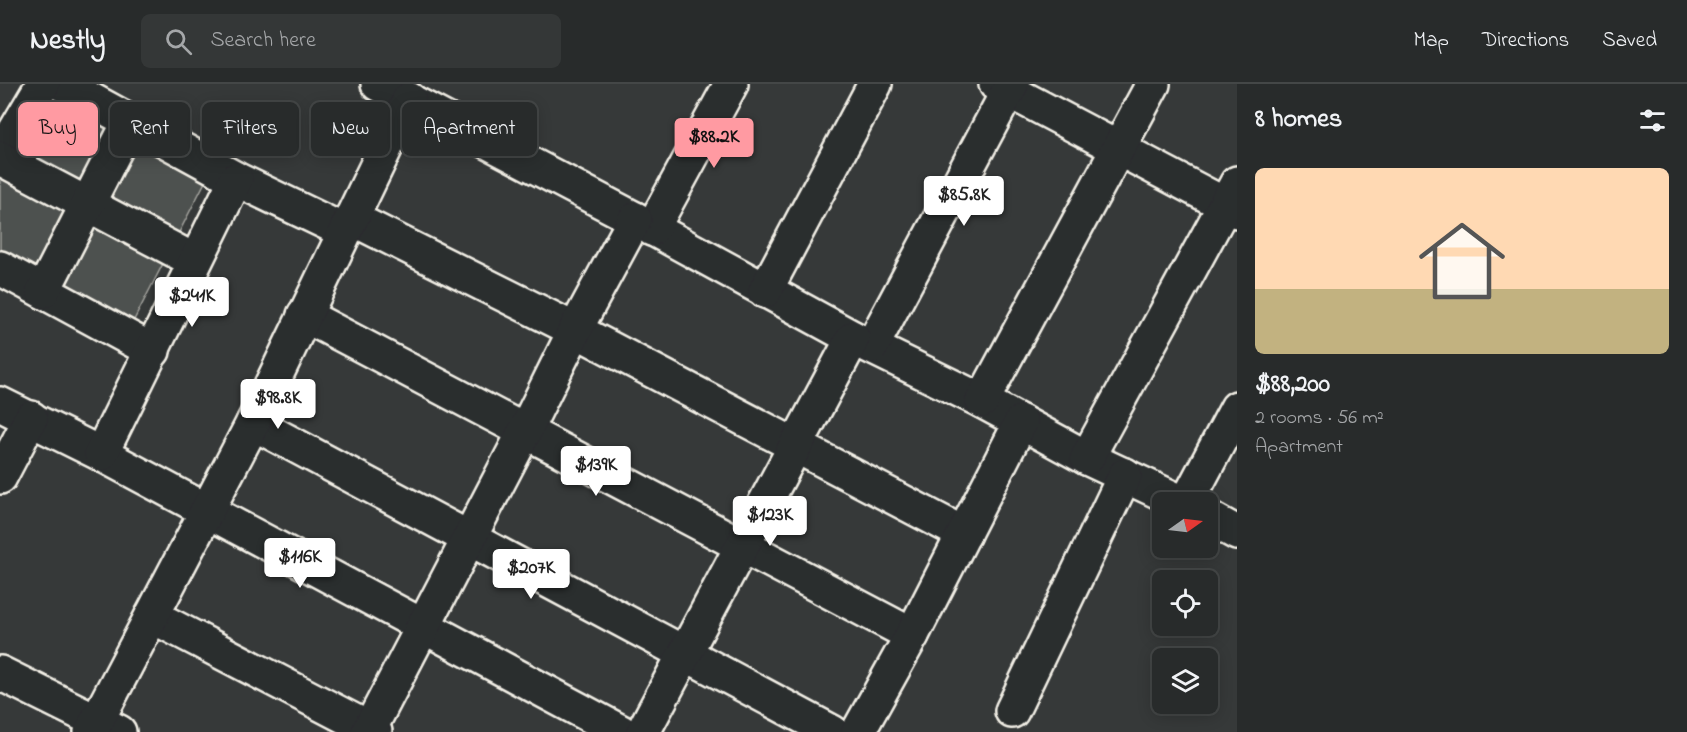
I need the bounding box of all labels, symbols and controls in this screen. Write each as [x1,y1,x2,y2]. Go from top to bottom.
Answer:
search box [141,14,561,68]
text: Nestly [30,21,105,62]
icon: search [162,25,195,58]
text: Search here [210,25,316,57]
text: Map [1413,26,1449,56]
text: Directions [1482,26,1569,56]
text: Saved [1602,26,1657,56]
text: 8 homes [1255,101,1342,139]
chip: Buy [18,102,98,156]
chip: Rent [110,102,190,156]
chip: Filters [202,102,299,156]
chip: New [311,102,390,156]
chip: Apartment [402,102,537,156]
icon: filters [1636,104,1669,137]
pin: $88.2K [665,118,763,169]
text: $88.2K [689,123,739,152]
pin: $85.8K [915,176,1013,227]
text: $85.8K [938,181,990,210]
icon: home [1408,207,1516,315]
pin: $241K [150,277,234,328]
text: $241K [169,282,215,311]
text: $88,200 [1255,366,1330,404]
pin: $98.8K [229,379,327,430]
text: $98.8K [255,384,301,413]
text: 2 rooms · 56 m² [1255,404,1384,433]
text: Apartment [1255,433,1343,462]
pin: $139K [554,446,638,497]
text: $139K [575,451,617,480]
north arrow [1152,492,1218,558]
map controls [1152,492,1218,714]
pin: $123K [728,496,812,547]
text: $123K [747,501,793,530]
pin: $116K [258,538,342,589]
text: $116K [278,543,322,572]
pin: $207K [489,549,573,600]
text: $207K [507,554,555,583]
button: locate [1152,570,1218,636]
button: layers [1152,648,1218,714]

